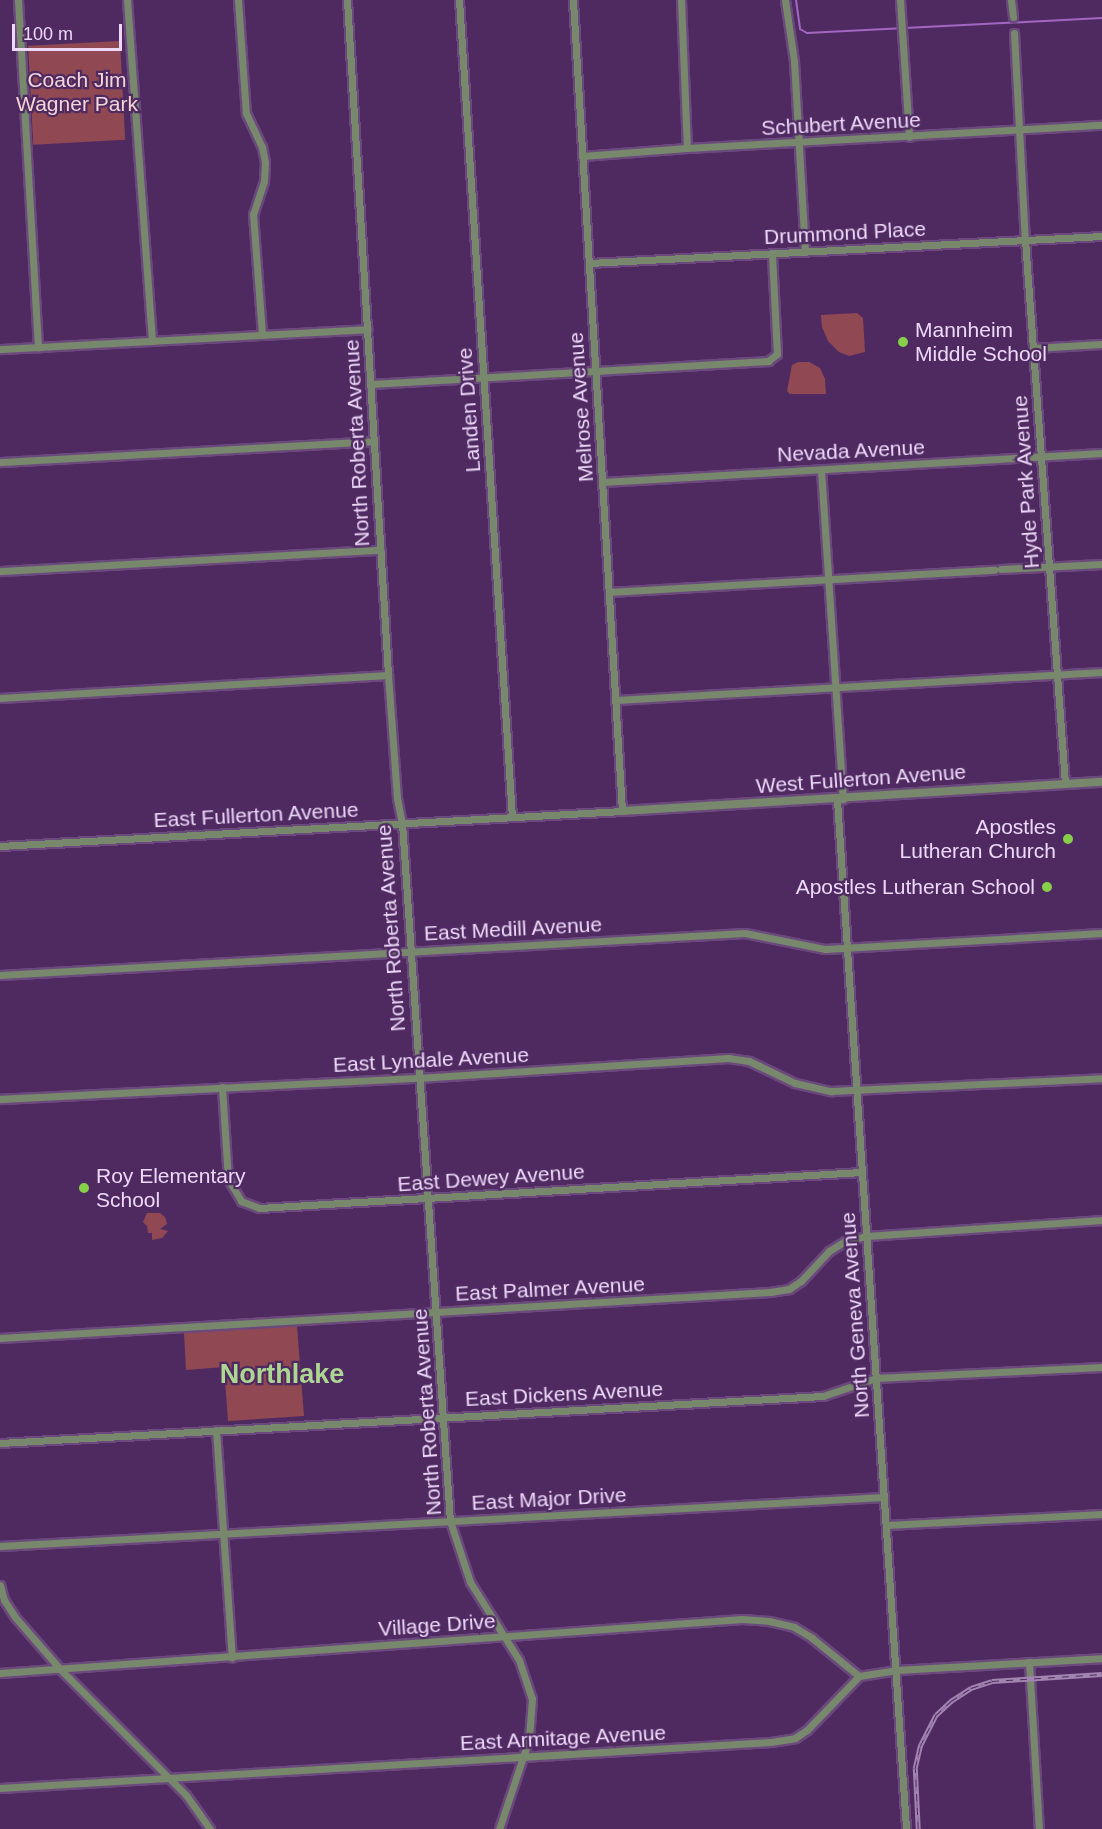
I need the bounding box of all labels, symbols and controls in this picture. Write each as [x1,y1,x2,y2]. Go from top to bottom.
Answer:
scale bar [15,12,124,50]
text: 100 m [23,24,73,44]
park label: Coach Jim Wagner Park [16,67,138,117]
street label: Schubert Avenue [760,107,922,141]
street label: Drummond Place [763,216,927,250]
place label: Mannheim Middle School [915,317,1047,367]
street label: Melrose Avenue [563,331,599,483]
marker: Mannheim Middle School [896,335,910,349]
street label: North Roberta Avenue [339,338,375,548]
street label: Landen Drive [452,347,486,473]
street label: Hyde Park Avenue [1007,394,1045,570]
street label: Nevada Avenue [776,435,926,467]
street label: West Fullerton Avenue [755,759,967,799]
street label: East Fullerton Avenue [152,797,360,833]
place label: Apostles Lutheran Church [900,814,1056,864]
street label: North Roberta Avenue [371,823,411,1033]
marker: Apostles Lutheran Church [1061,832,1075,846]
place label: Apostles Lutheran School [796,874,1035,900]
marker: Apostles Lutheran School [1040,880,1054,894]
street label: East Medill Avenue [423,912,603,946]
street label: East Lyndale Avenue [332,1042,530,1078]
street label: East Dewey Avenue [396,1159,586,1197]
place label: Roy Elementary School [96,1163,245,1213]
marker: Roy Elementary School [77,1181,91,1195]
street label: North Geneva Avenue [835,1211,875,1419]
street label: East Palmer Avenue [454,1271,646,1307]
street label: North Roberta Avenue [407,1307,447,1517]
district label: Northlake [220,1359,344,1391]
street label: East Dickens Avenue [464,1376,664,1412]
street label: East Major Drive [471,1482,627,1516]
street label: Village Drive [378,1608,496,1642]
street label: East Armitage Avenue [458,1720,668,1756]

